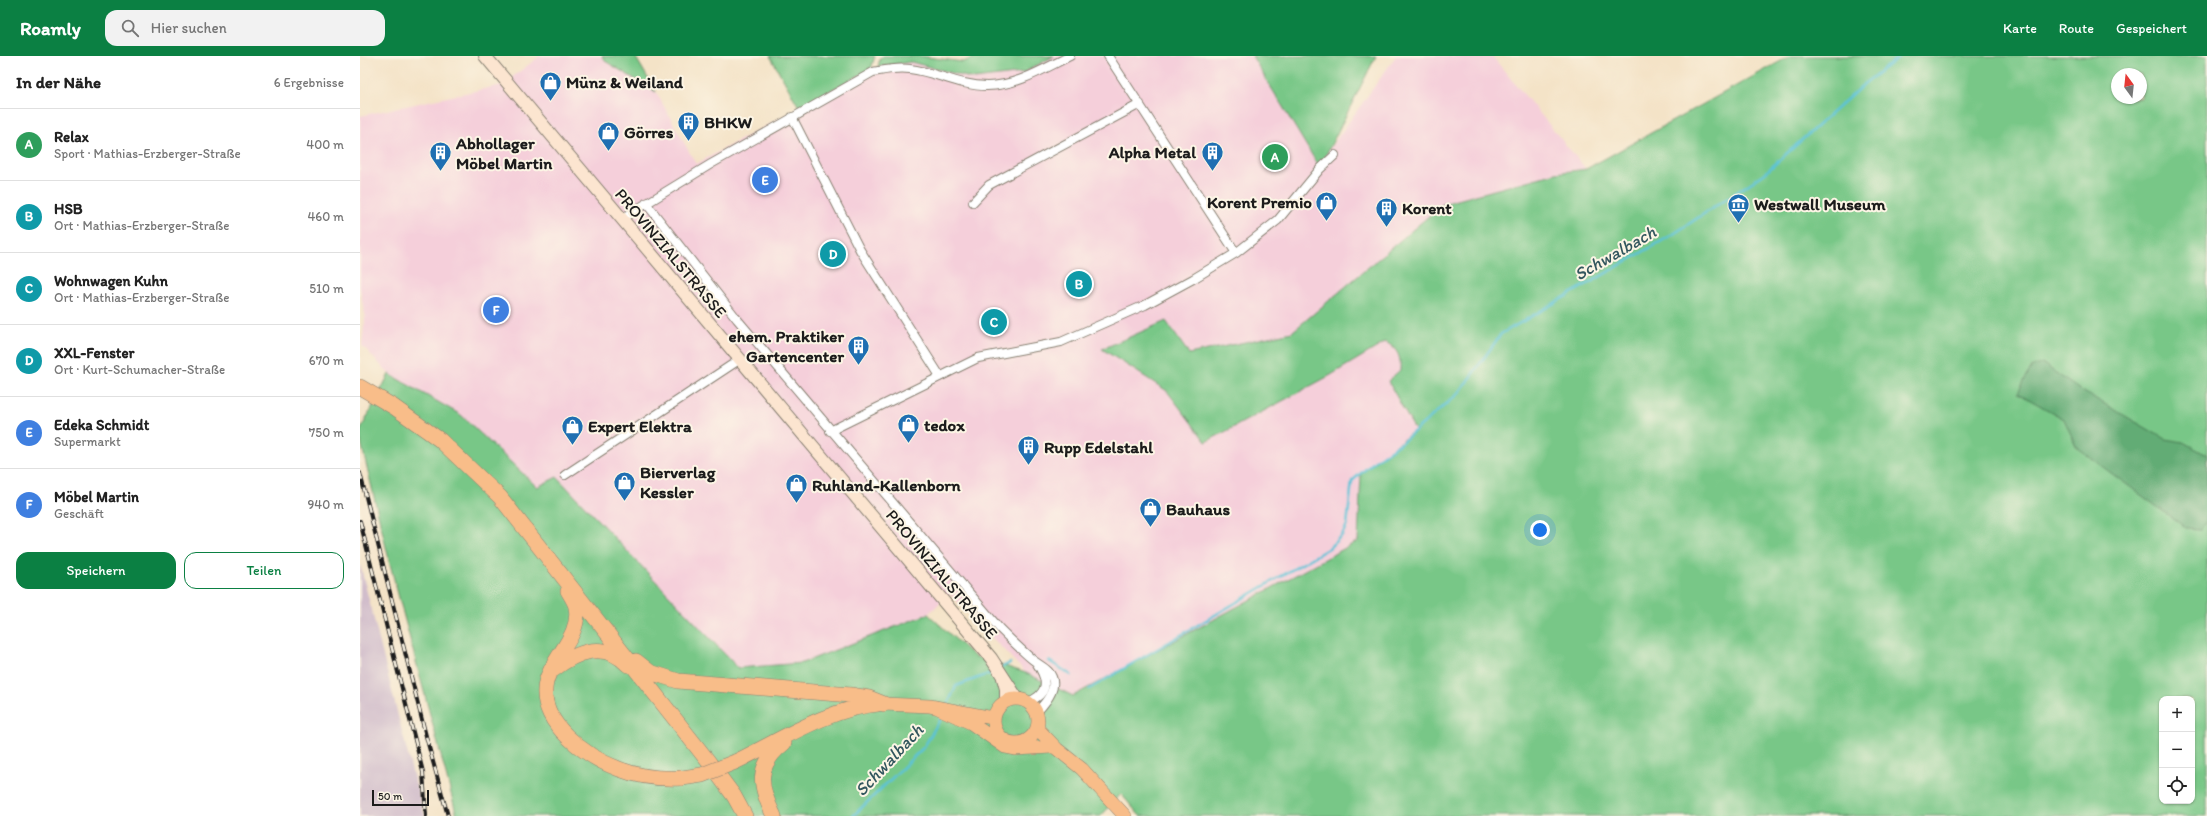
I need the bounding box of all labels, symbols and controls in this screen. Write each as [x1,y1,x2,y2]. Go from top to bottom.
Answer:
search box [105,10,385,46]
text: Roamly [20,17,81,40]
icon: search [119,17,141,39]
text: Hier suchen [151,19,227,37]
text: Karte [2003,20,2037,37]
text: Route [2059,20,2094,37]
text: Gespeichert [2116,20,2187,37]
north arrow [2111,68,2147,104]
shop icon: Münz & Weiland [537,69,563,102]
text: In der Nähe [16,72,101,92]
place label: Münz & Weiland [566,72,684,92]
text: 6 Ergebnisse [274,75,344,90]
building icon: BHKW [675,109,701,142]
place label: BHKW [704,112,753,132]
shop icon: Görres [595,119,621,152]
place label: Görres [624,122,674,142]
text: Relax [54,128,89,146]
place label: Abhollager Möbel Martin [455,133,553,173]
text: A [25,137,33,152]
text: 400 m [306,137,344,152]
building icon: Alpha Metal [1199,139,1225,172]
building icon: Abhollager Möbel Martin [427,140,453,173]
place label: Alpha Metal [1108,142,1196,163]
pin: A [1262,142,1288,172]
text: Sport · Mathias-Erzberger-Straße [54,146,241,161]
pin: E [752,165,778,195]
street label: PROVINZIALSTRASSE [611,184,731,322]
shop icon: Korent Premio [1314,189,1340,222]
museum icon: Westwall Museum [1726,191,1752,224]
place label: Korent Premio [1207,192,1312,212]
place label: Westwall Museum [1754,194,1886,214]
building icon: Korent [1373,195,1399,228]
place label: Korent [1402,198,1452,218]
text: HSB [54,200,83,218]
text: B [25,209,33,224]
text: 460 m [307,209,344,224]
text: Ort · Mathias-Erzberger-Straße [54,218,230,233]
water label: Schwalbach [1570,221,1660,285]
pin: D [820,239,846,269]
pin: B [1066,269,1092,299]
text: Wohnwagen Kuhn [54,272,168,290]
text: C [25,281,33,296]
text: 510 m [309,281,344,296]
text: Ort · Mathias-Erzberger-Straße [54,290,230,305]
pin: F [483,295,509,325]
pin: C [981,307,1007,337]
place label: ehem. Praktiker Gartencenter [729,326,844,366]
building icon: ehem. Praktiker Gartencenter [846,333,872,366]
text: XXL-Fenster [54,344,135,362]
text: D [25,353,33,368]
text: 670 m [309,353,344,368]
text: Ort · Kurt-Schumacher-Straße [54,362,225,377]
shop icon: tedox [896,412,922,445]
shop icon: Expert Elektra [560,413,586,446]
place label: tedox [924,415,965,435]
text: Edeka Schmidt [54,416,149,434]
place label: Expert Elektra [588,416,692,437]
text: E [25,425,33,440]
text: 750 m [309,425,344,440]
text: Supermarkt [54,434,121,449]
building icon: Rupp Edelstahl [1016,434,1042,467]
place label: Rupp Edelstahl [1044,437,1153,458]
place label: Bierverlag Kessler [640,462,716,502]
shop icon: Bierverlag Kessler [611,469,637,502]
shop icon: Ruhland-Kallenborn [783,472,809,505]
place label: Ruhland-Kallenborn [812,475,961,495]
text: Möbel Martin [54,488,139,506]
shop icon: Bauhaus [1137,496,1163,529]
text: F [26,497,32,512]
text: 940 m [308,497,344,512]
place label: Bauhaus [1166,499,1230,519]
street label: PROVINZIALSTRASSE [882,505,1002,643]
text: Geschäft [54,506,104,521]
your location [1530,520,1550,540]
button: Speichern [16,552,176,589]
button: Teilen [184,552,344,589]
map controls [2159,696,2195,804]
button: + [2159,696,2195,732]
water label: Schwalbach [850,719,928,801]
button: − [2159,732,2195,768]
button: locate [2159,768,2195,804]
scale bar [372,788,429,807]
text: 50 m [378,790,402,803]

